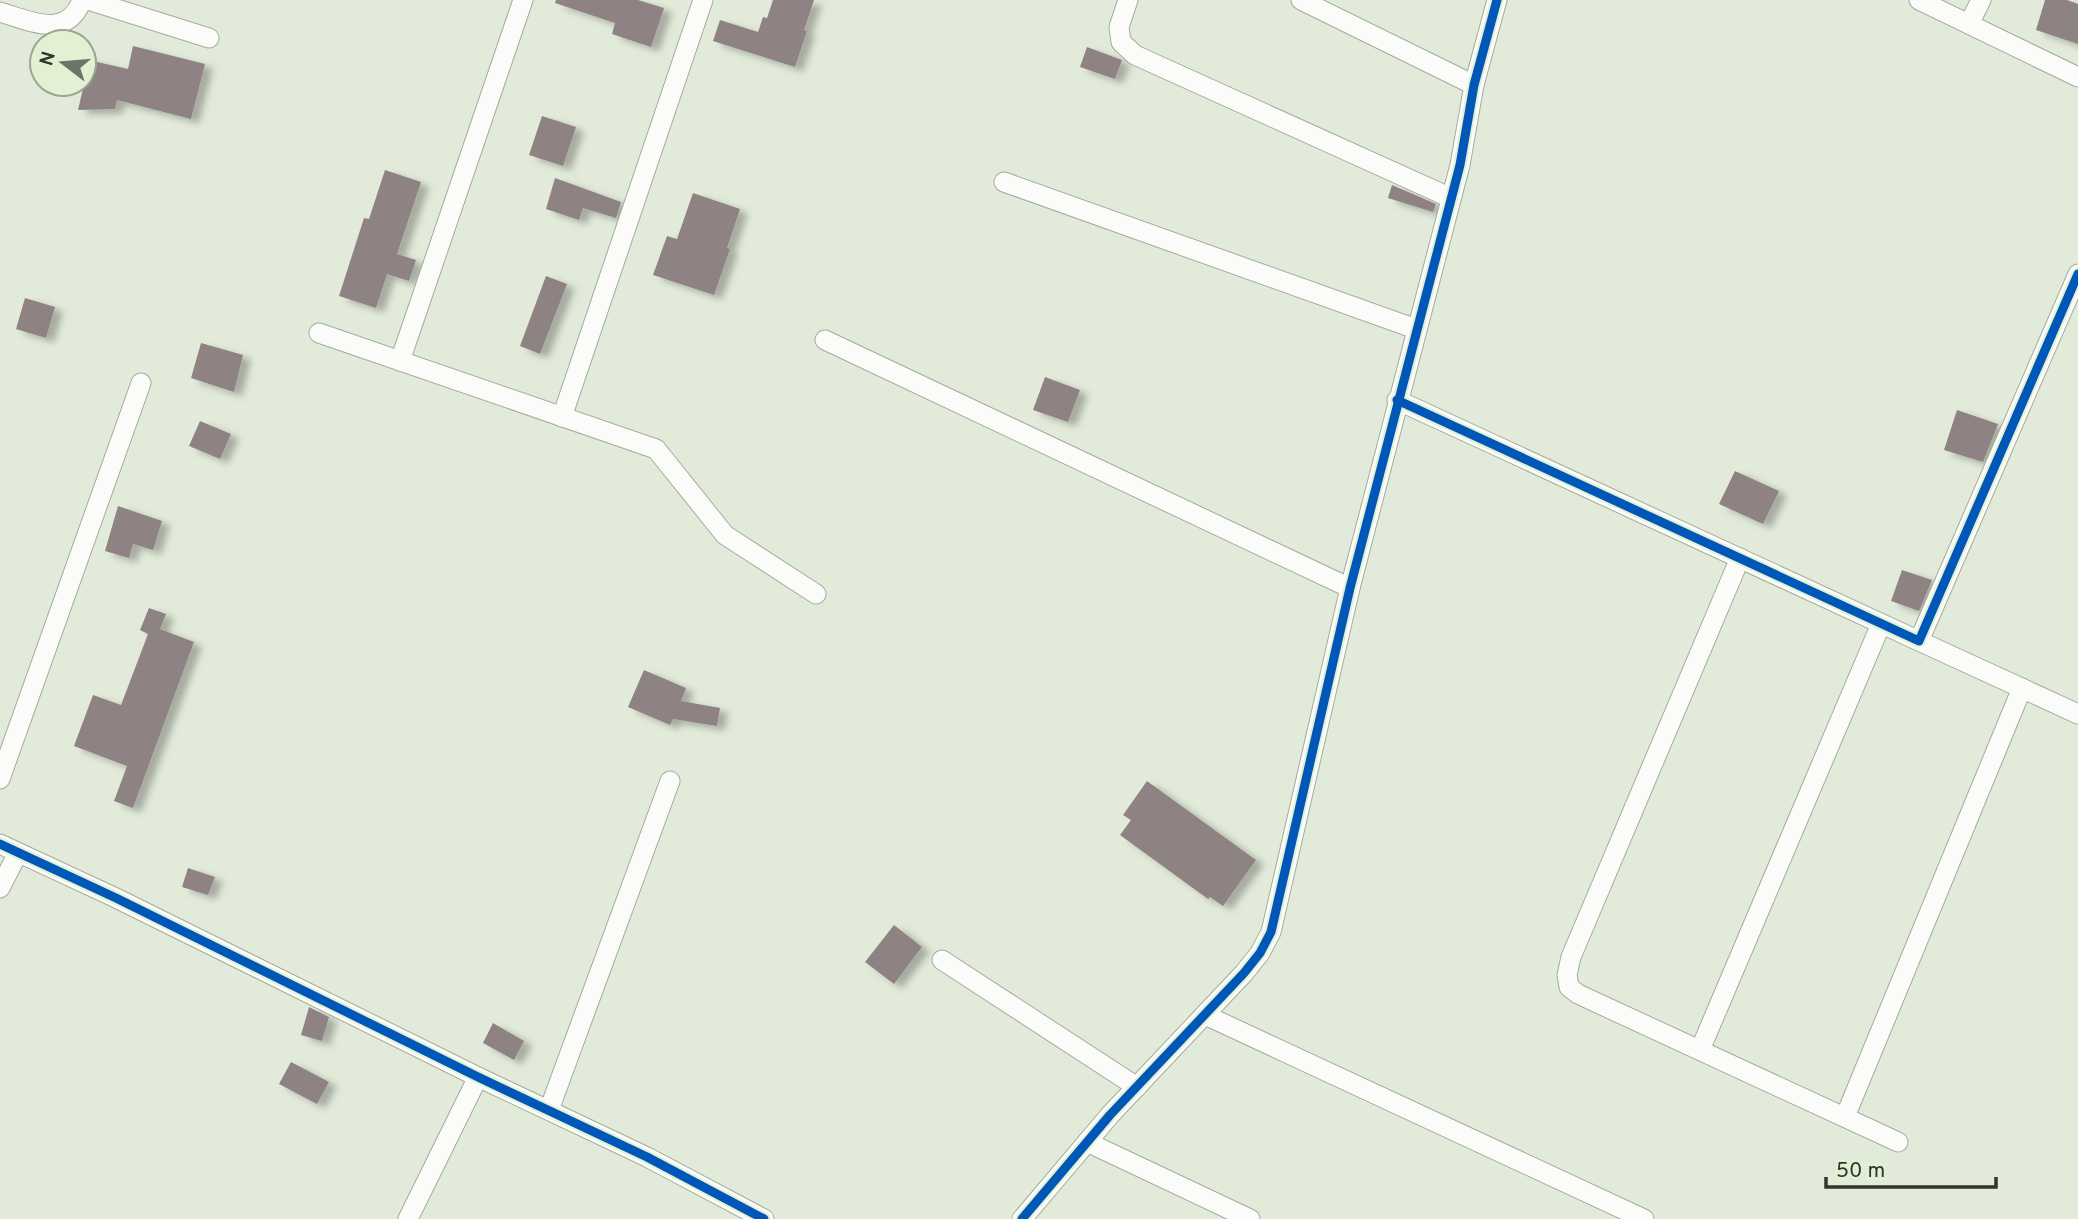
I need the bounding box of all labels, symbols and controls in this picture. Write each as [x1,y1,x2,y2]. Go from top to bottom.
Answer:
north arrow [28,28,98,98]
text: N [35,49,62,69]
scale bar [1826,1146,1996,1190]
text: 50 m [1836,1158,1885,1185]

